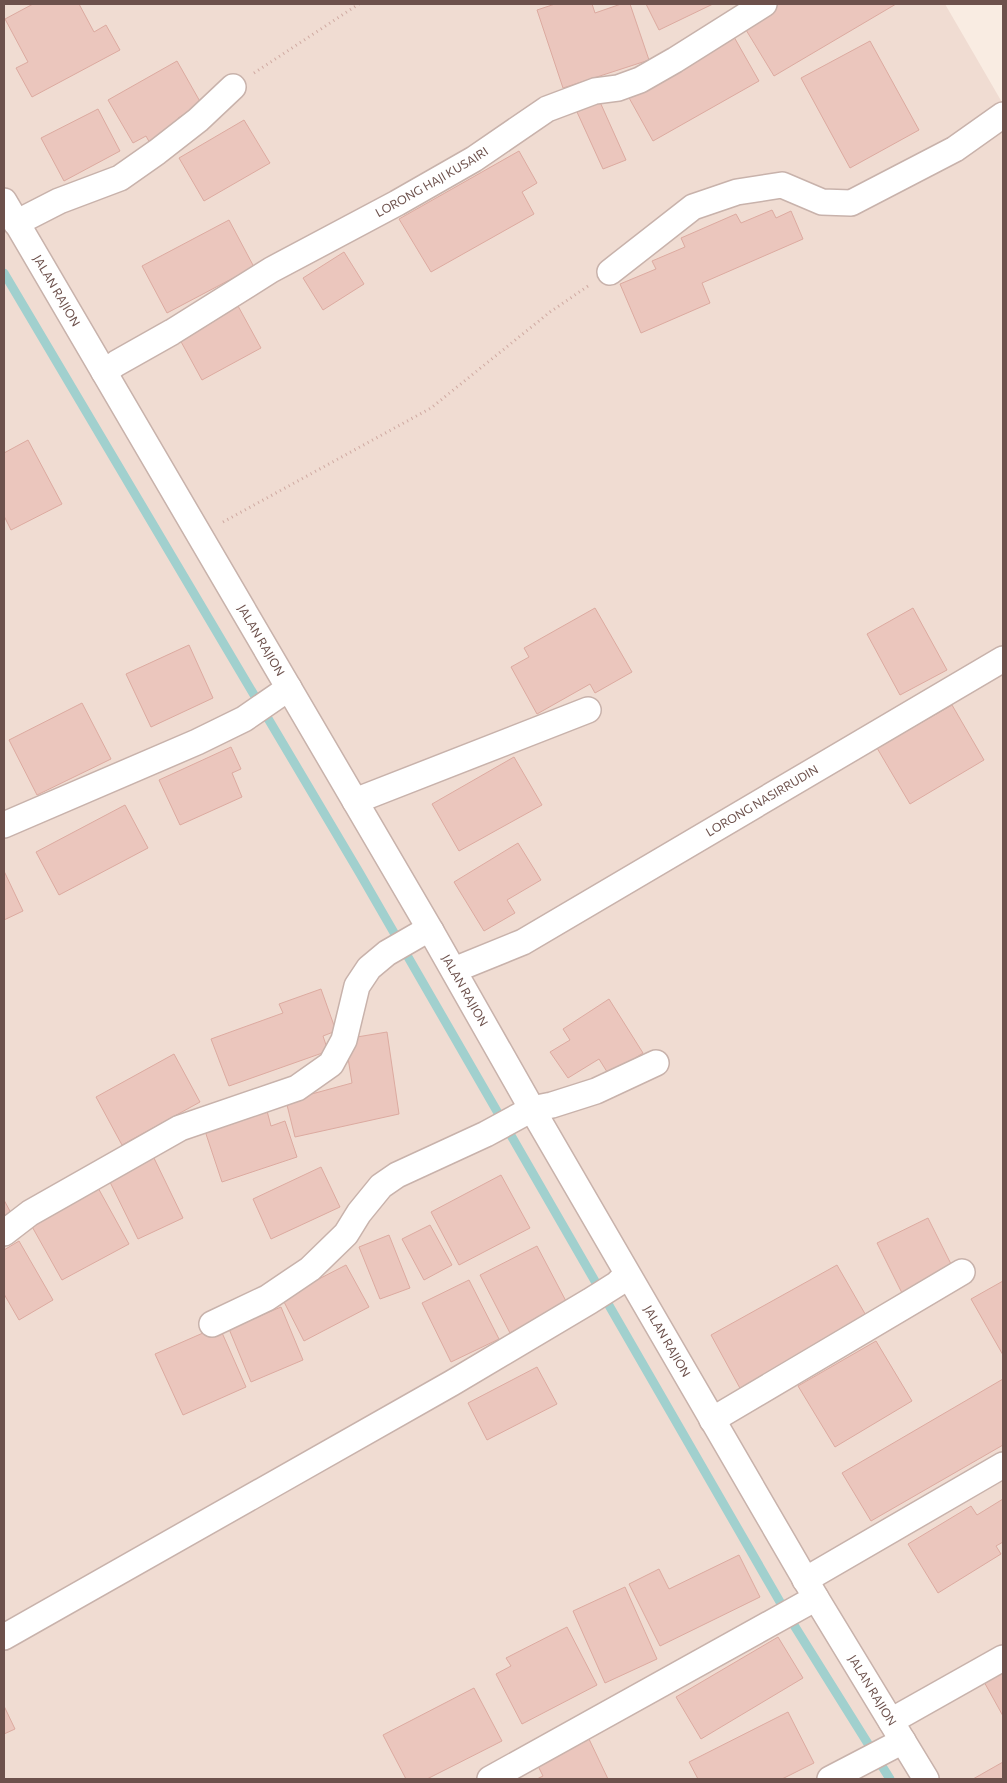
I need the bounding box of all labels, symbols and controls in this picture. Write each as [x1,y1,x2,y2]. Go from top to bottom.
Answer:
street label: LORONG HAJI KUSAIRI [373,144,490,219]
street label: JALAN RAJION [30,252,84,328]
street label: JALAN RAJION [235,602,288,678]
street label: LORONG NASIRRUDIN [703,762,820,839]
street label: JALAN RAJION [439,951,491,1028]
street label: JALAN RAJION [641,1303,694,1379]
street label: JALAN RAJION [845,1652,900,1728]

